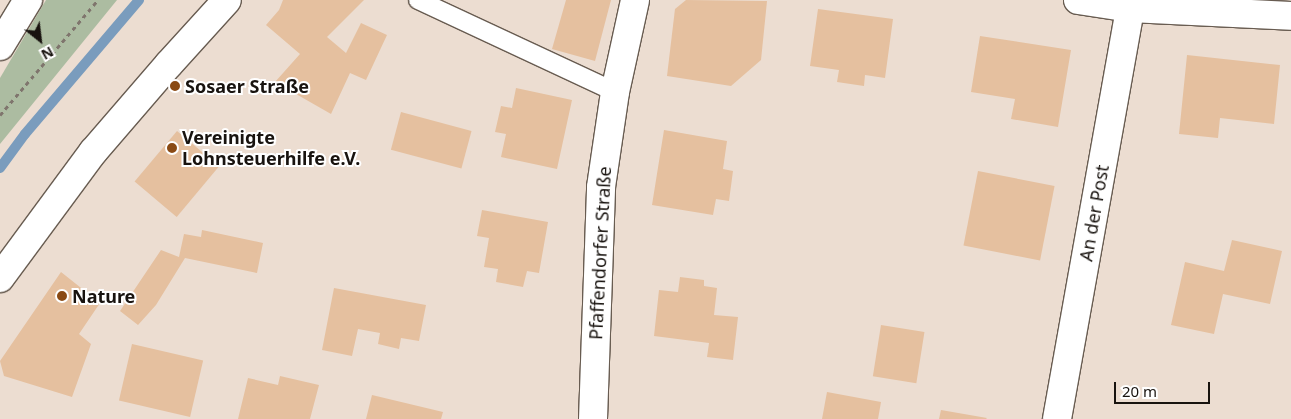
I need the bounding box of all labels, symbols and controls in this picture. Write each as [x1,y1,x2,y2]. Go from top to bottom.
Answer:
north arrow [15,15,65,65]
text: N [38,42,57,65]
place label: Sosaer Straße [185,75,309,97]
marker: Sosaer Straße [169,80,181,92]
place label: Vereinigte Lohnsteuerhilfe e.V. [182,127,360,170]
marker: Vereinigte Lohnsteuerhilfe e.V. [166,142,178,154]
street label: An der Post [1075,163,1113,263]
street label: Pfaffendorfer Straße [585,166,615,340]
place label: Nature [72,285,135,307]
marker: Nature [56,290,68,302]
scale bar [1116,372,1212,404]
text: 20 m [1122,381,1157,401]

